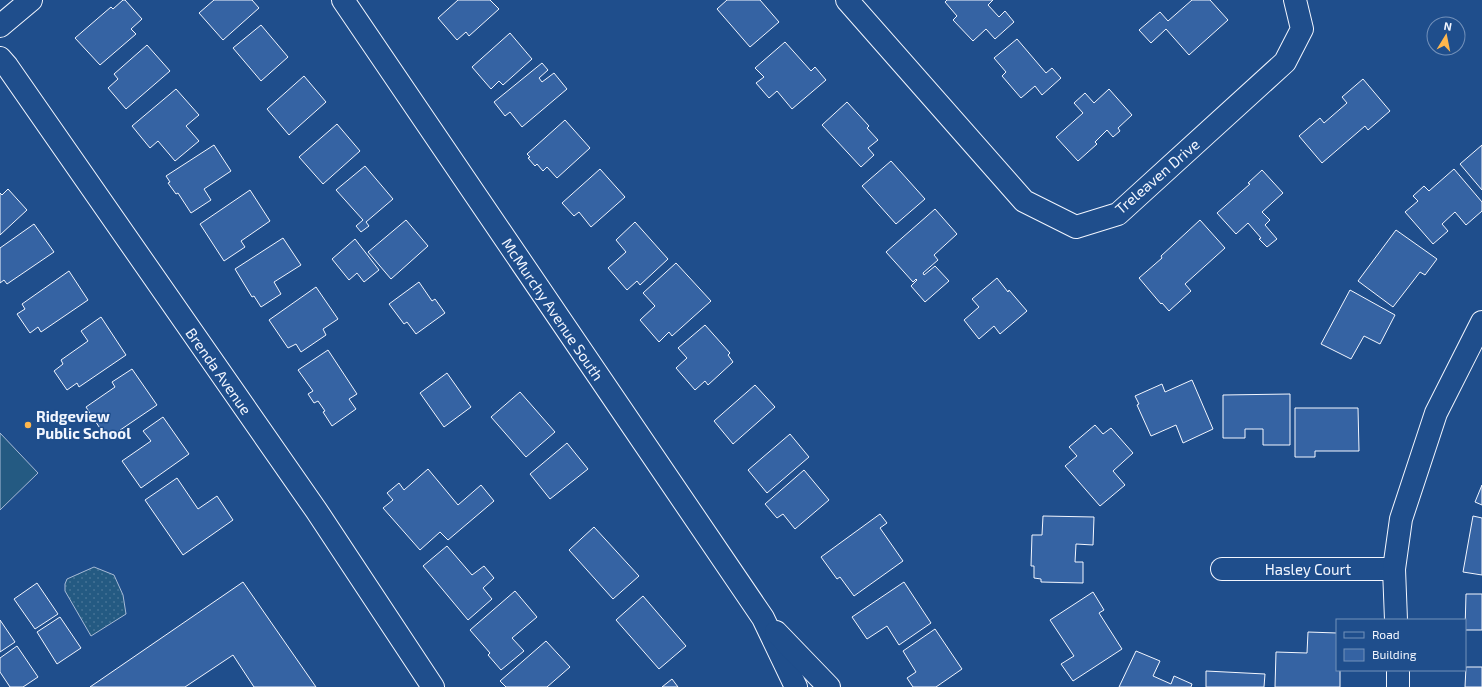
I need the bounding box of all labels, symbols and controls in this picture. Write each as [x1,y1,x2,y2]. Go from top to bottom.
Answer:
north arrow [1426,16,1466,56]
text: N [1443,19,1453,33]
street label: Treleaven Drive [1111,135,1203,217]
street label: McMurchy Avenue South [499,234,607,384]
street label: Brenda Avenue [182,324,256,418]
place label: Ridgeview Public School [36,407,131,442]
marker: Ridgeview Public School [23,420,33,430]
street label: Hasley Court [1265,560,1352,578]
legend [1336,619,1466,671]
text: Road [1372,627,1400,641]
text: Building [1372,647,1417,661]

